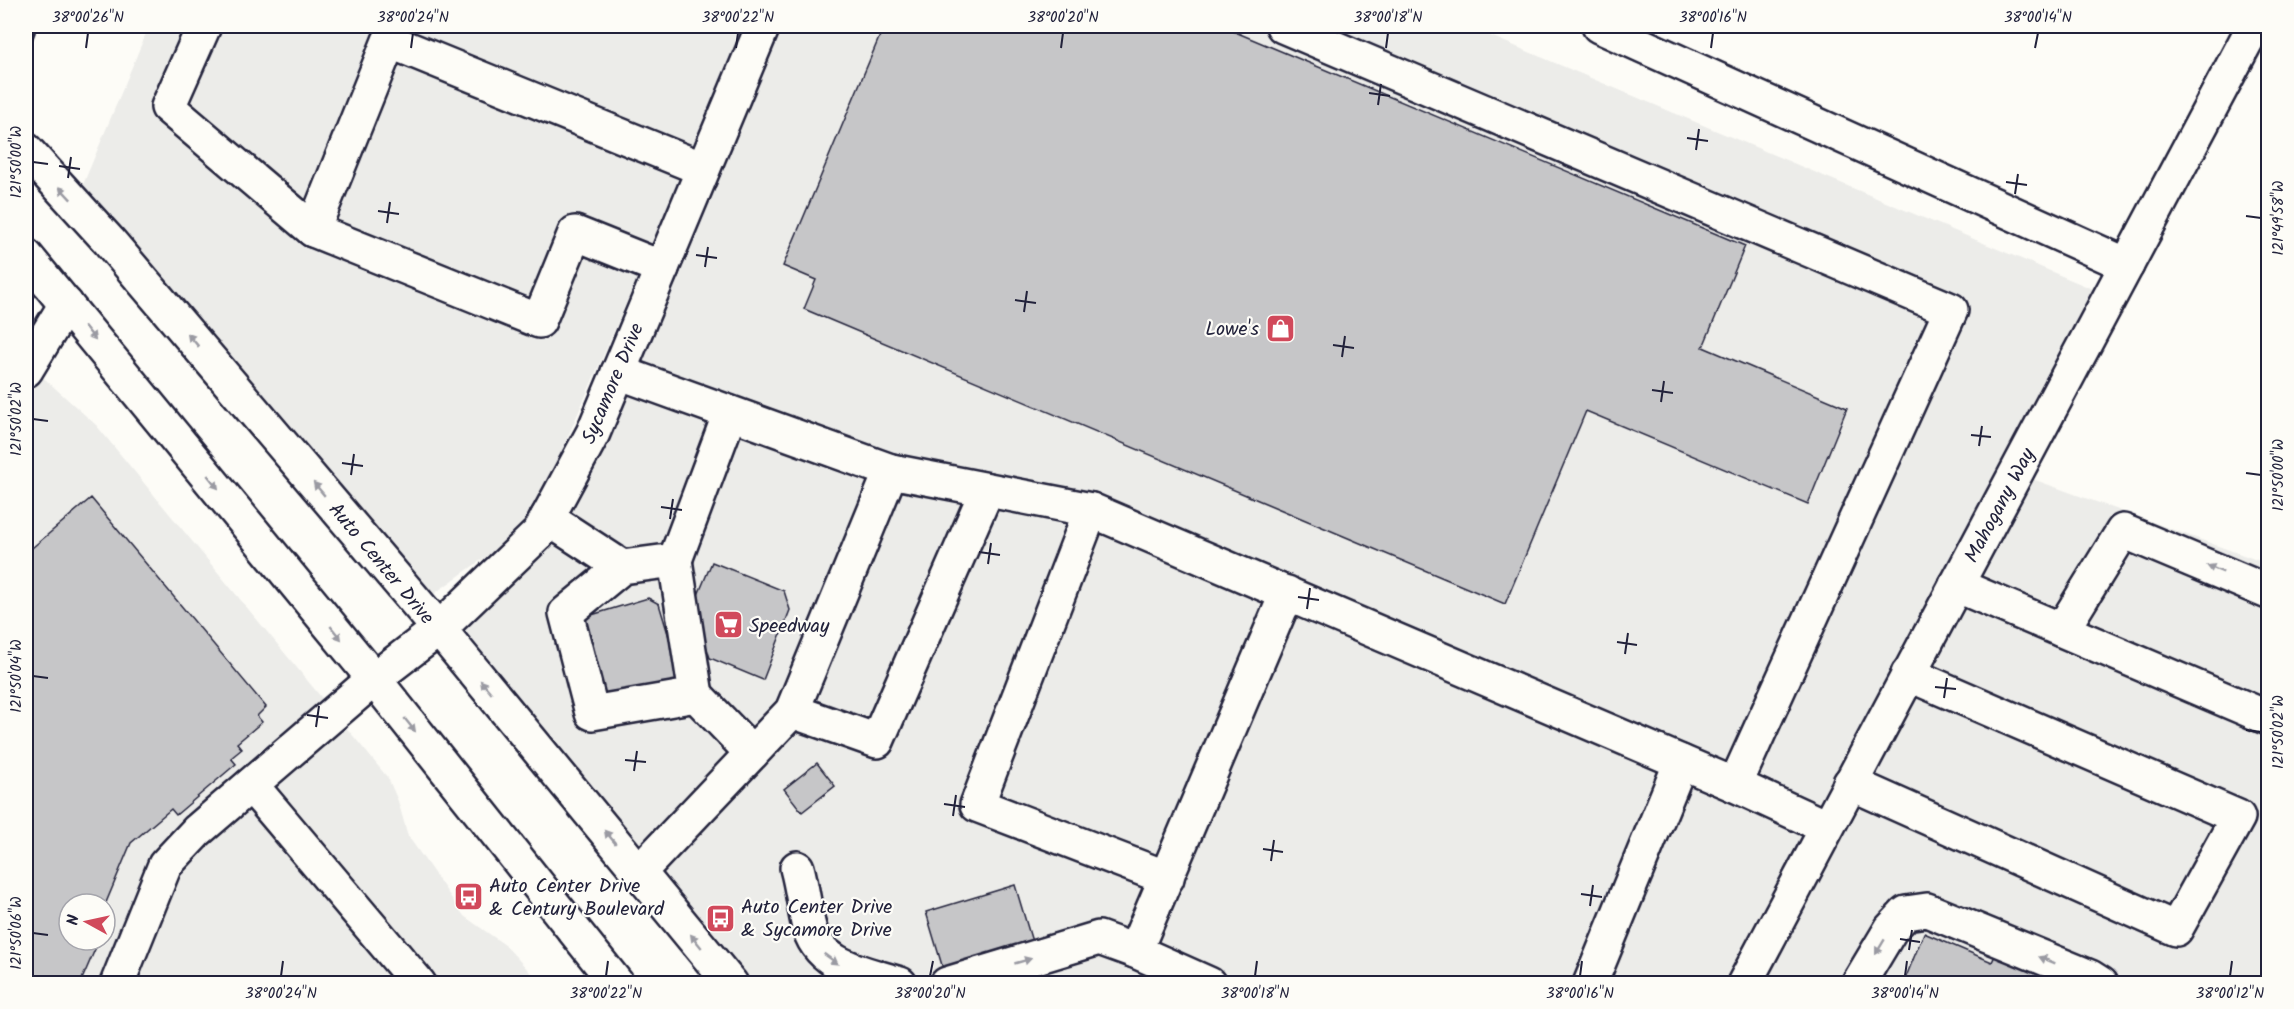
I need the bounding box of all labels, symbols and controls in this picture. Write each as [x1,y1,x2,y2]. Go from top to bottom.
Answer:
text: 38°00'26"N [52,6,124,30]
text: 38°00'24"N [377,6,449,30]
text: 38°00'22"N [702,6,774,30]
text: 38°00'20"N [1027,6,1099,30]
text: 38°00'18"N [1354,6,1422,30]
text: 38°00'16"N [1679,6,1747,30]
text: 38°00'14"N [2004,6,2072,30]
text: 121°50'00"W [5,125,29,198]
text: 121°49'58"W [2267,180,2291,255]
one-way arrow [59,186,72,201]
shop icon: Lowe's [1264,312,1296,344]
place label: Lowe's [1205,314,1259,346]
street label: Sycamore Drive [574,318,654,449]
one-way arrow [84,325,97,341]
one-way arrow [187,333,200,348]
text: 121°50'02"W [5,382,29,456]
text: 121°50'00"W [2267,438,2291,511]
street label: Mahogany Way [1957,442,2045,569]
one-way arrow [206,474,219,490]
one-way arrow [313,481,326,497]
street label: Auto Center Drive [320,496,441,633]
one-way arrow [2205,564,2223,574]
supermarket icon: Speedway [712,609,744,641]
place label: Speedway [749,611,830,643]
one-way arrow [329,625,342,640]
text: 121°50'04"W [5,639,29,713]
one-way arrow [480,679,493,695]
text: 121°50'02"W [2267,695,2291,769]
one-way arrow [404,717,417,733]
one-way arrow [604,829,617,845]
place label: Auto Center Drive & Century Boulevard [489,871,665,926]
bus stop icon: Auto Center Drive & Century Boulevard [452,880,484,912]
north arrow [57,892,117,952]
place label: Auto Center Drive & Sycamore Drive [741,892,892,947]
text: 121°50'06"W [5,896,29,970]
bus stop icon: Auto Center Drive & Sycamore Drive [704,902,736,934]
text: N [61,913,87,927]
one-way arrow [690,934,703,949]
one-way arrow [1874,939,1885,955]
one-way arrow [823,953,839,965]
one-way arrow [2038,955,2056,965]
one-way arrow [1014,956,1032,965]
text: 38°00'24"N [245,982,317,1006]
text: 38°00'22"N [570,982,642,1006]
text: 38°00'20"N [894,982,966,1006]
text: 38°00'18"N [1221,982,1289,1006]
text: 38°00'16"N [1546,982,1614,1006]
text: 38°00'14"N [1871,982,1939,1006]
text: 38°00'12"N [2196,982,2264,1006]

